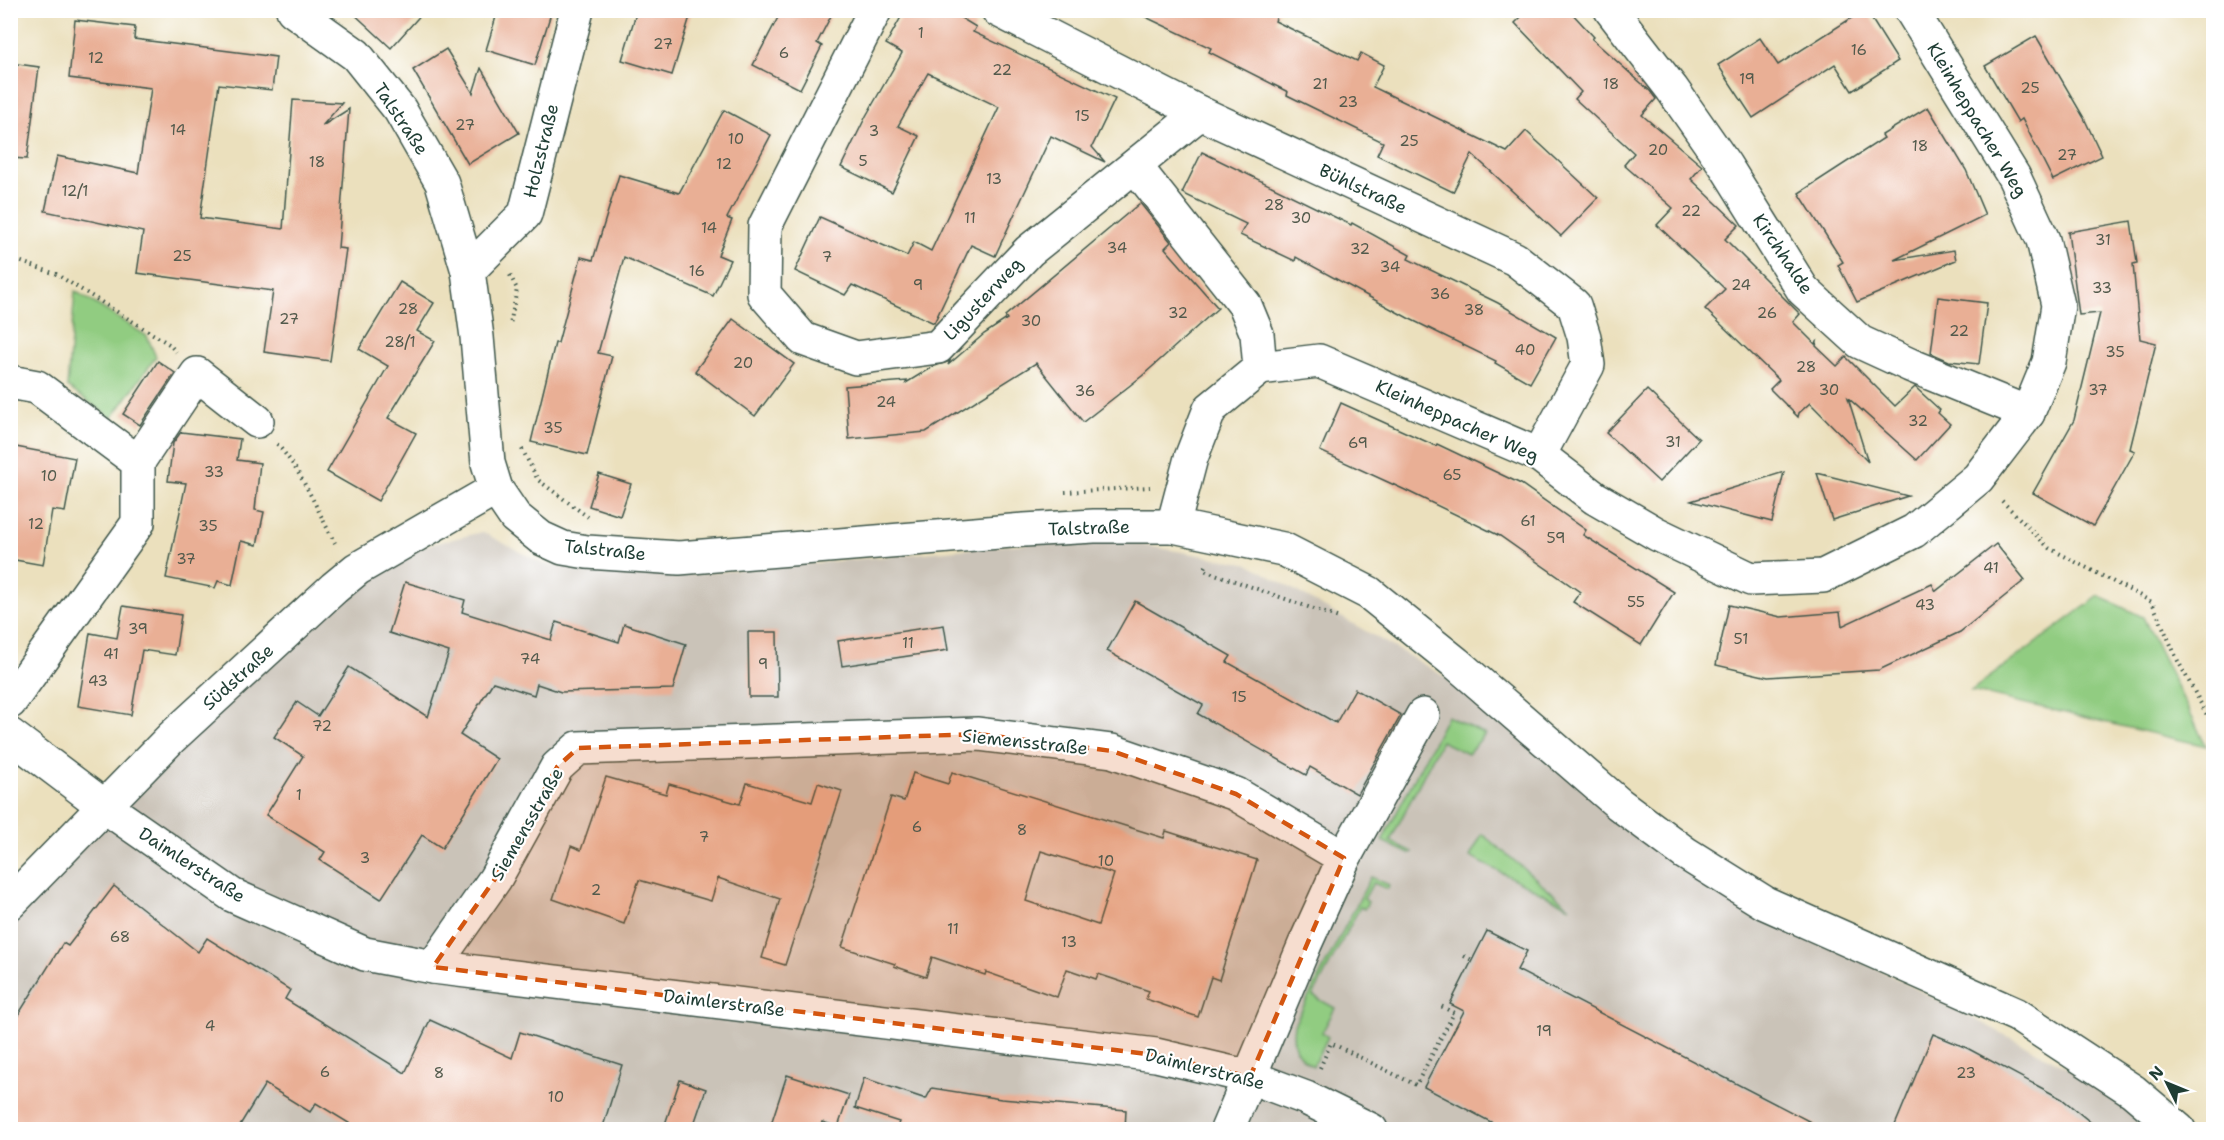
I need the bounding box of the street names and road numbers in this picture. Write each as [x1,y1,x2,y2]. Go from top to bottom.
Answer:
street label: Kleinheppacher Weg [1921,38,2033,202]
street label: Talstraße [368,78,434,160]
street label: Holzstraße [518,101,564,201]
street label: Bühlstraße [1315,158,1411,220]
street label: Kirchhalde [1747,209,1819,299]
street label: Ligusterweg [938,252,1028,346]
street label: Kleinheppacher Weg [1371,374,1543,468]
street label: Talstraße [1048,515,1130,541]
street label: Talstraße [563,534,647,566]
street label: Südstraße [197,639,279,715]
street label: Siemensstraße [961,723,1089,761]
street label: Siemensstraße [485,763,569,885]
street label: Daimlerstraße [134,822,250,908]
street label: Daimlerstraße [662,984,786,1022]
street label: Daimlerstraße [1143,1043,1267,1095]

